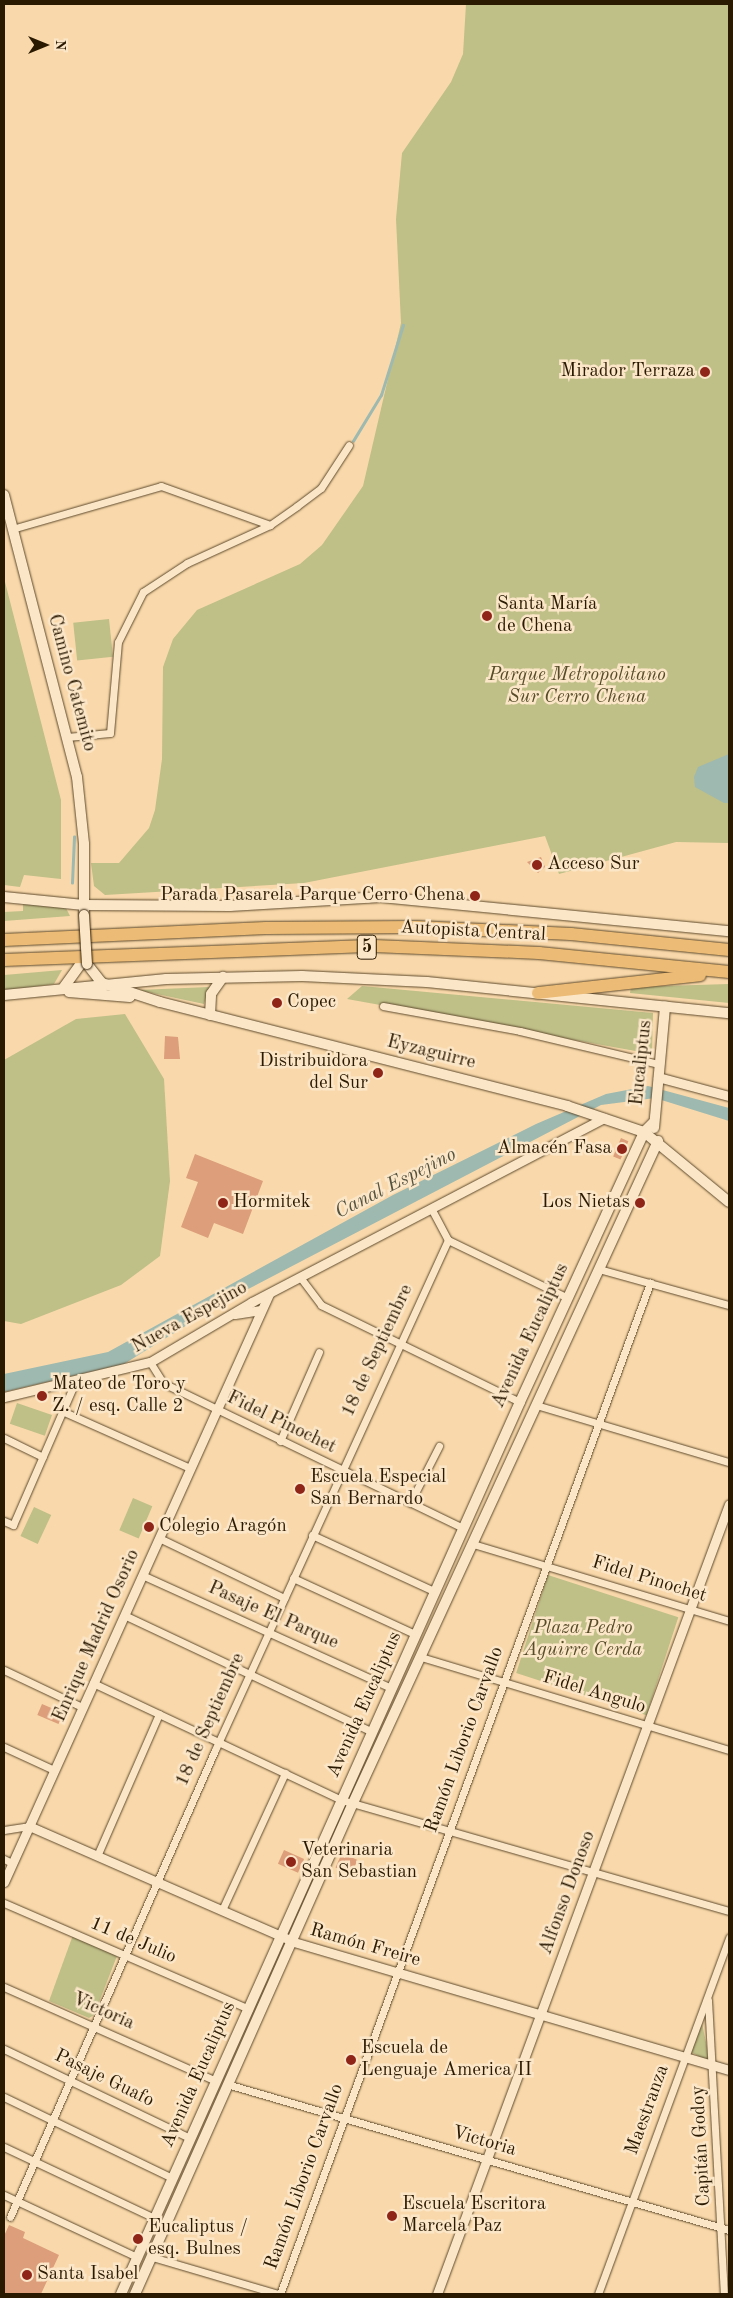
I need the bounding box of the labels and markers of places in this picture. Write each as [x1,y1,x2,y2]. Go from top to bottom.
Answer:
place label: Mirador Terraza [561,361,695,383]
marker: Mirador Terraza [699,366,711,378]
place label: Santa María de Chena [497,594,597,638]
marker: Santa María de Chena [481,610,493,622]
place label: Acceso Sur [547,854,640,876]
marker: Acceso Sur [531,859,543,871]
place label: Parada Pasarela Parque Cerro Chena [160,885,465,907]
marker: Parada Pasarela Parque Cerro Chena [469,890,481,902]
place label: Copec [287,992,336,1014]
marker: Copec [271,997,283,1009]
place label: Distribuidora del Sur [259,1051,368,1095]
marker: Distribuidora del Sur [372,1067,384,1079]
place label: Almacén Fasa [497,1138,612,1160]
marker: Almacén Fasa [616,1143,628,1155]
place label: Hormitek [233,1192,311,1214]
place label: Los Nietas [541,1192,630,1214]
marker: Hormitek [217,1197,229,1209]
marker: Los Nietas [634,1197,646,1209]
place label: Mateo de Toro y Z. / esq. Calle 2 [52,1374,186,1418]
marker: Mateo de Toro y Z. / esq. Calle 2 [36,1390,48,1402]
place label: Escuela Especial San Bernardo [310,1467,446,1511]
marker: Escuela Especial San Bernardo [294,1483,306,1495]
place label: Colegio Aragón [159,1516,287,1538]
marker: Colegio Aragón [143,1521,155,1533]
place label: Veterinaria San Sebastian [301,1840,417,1884]
marker: Veterinaria San Sebastian [285,1856,297,1868]
place label: Escuela de Lenguaje America II [361,2038,532,2082]
marker: Escuela de Lenguaje America II [345,2054,357,2066]
place label: Escuela Escritora Marcela Paz [402,2194,546,2238]
marker: Escuela Escritora Marcela Paz [386,2210,398,2222]
place label: Eucaliptus / esq. Bulnes [148,2217,248,2261]
marker: Eucaliptus / esq. Bulnes [132,2233,144,2245]
place label: Santa Isabel [37,2264,138,2286]
marker: Santa Isabel [21,2269,33,2281]

